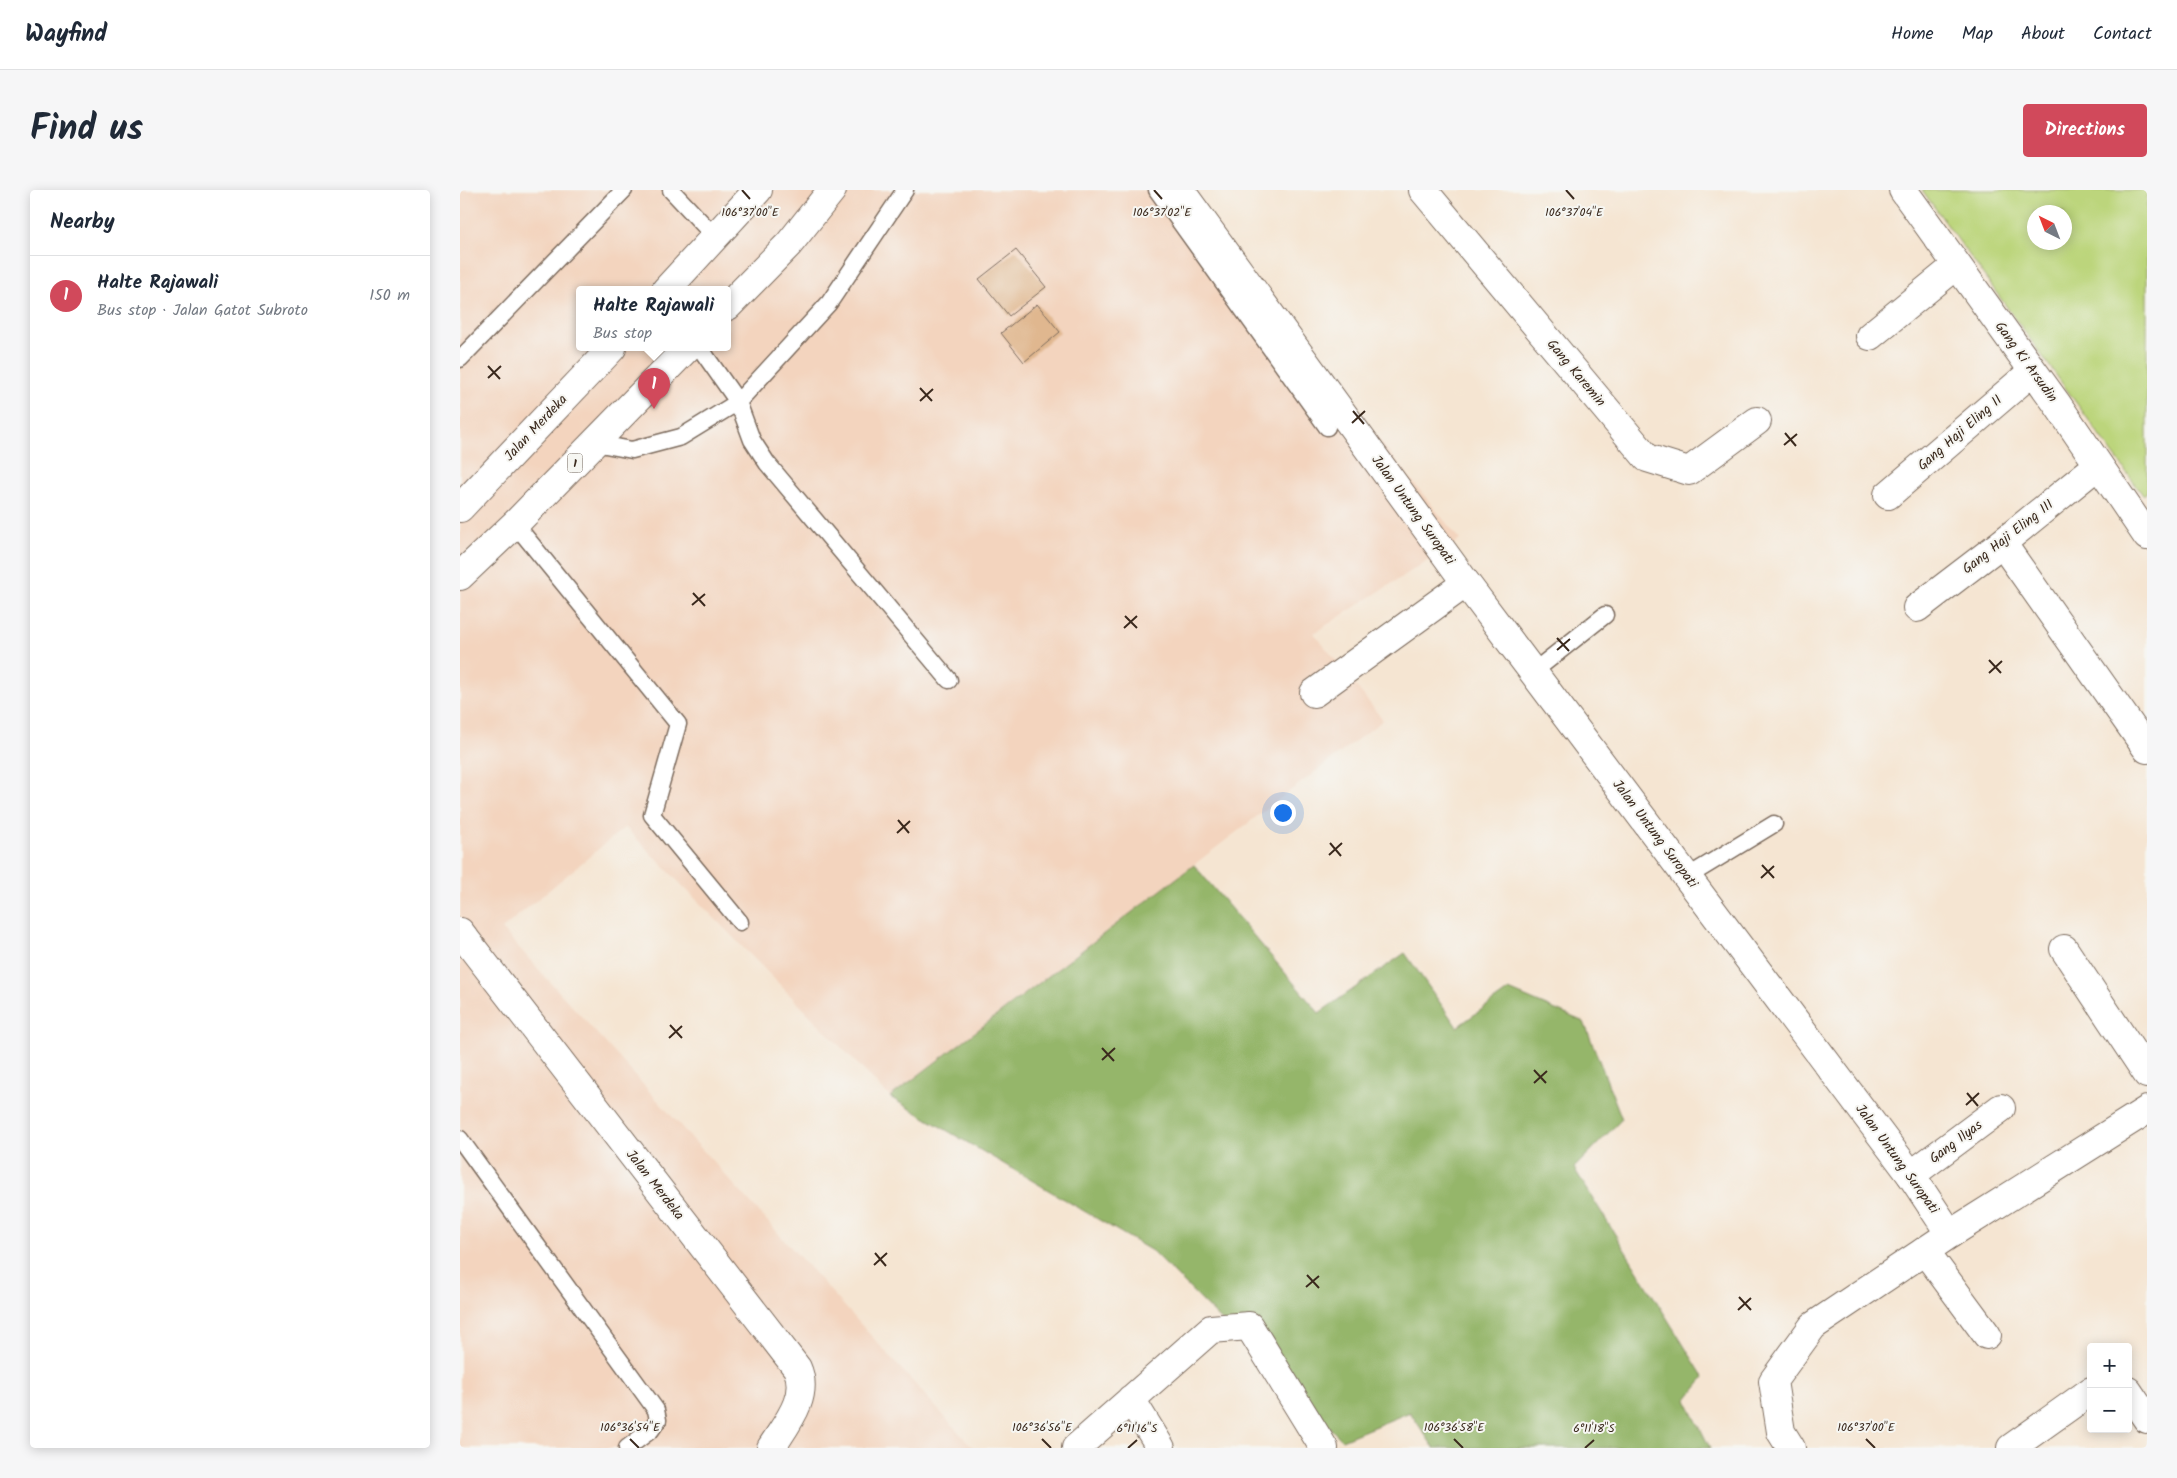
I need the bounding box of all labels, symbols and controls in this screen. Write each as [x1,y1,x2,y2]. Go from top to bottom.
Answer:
text: Wayfind [25,15,107,54]
text: Home [1891,20,1934,49]
text: Map [1962,20,1993,49]
text: About [2021,20,2065,49]
text: Contact [2093,20,2152,49]
text: Find us [30,102,143,158]
button: Directions [2023,104,2147,157]
text: 106°37'00"E [721,203,780,222]
text: 106°37'02"E [1133,203,1192,222]
text: 106°37'04"E [1545,203,1604,222]
north arrow [2027,205,2072,250]
text: Nearby [50,206,115,239]
text: Halte Rajawali [97,268,218,298]
text: 1 [64,283,68,308]
text: 150 m [369,283,410,308]
popup [576,286,731,351]
text: Halte Rajawali [593,291,714,321]
text: Bus stop · Jalan Gatot Subroto [97,298,308,323]
street label: Gang Ki Arsudin [1989,317,2063,407]
text: Bus stop [593,321,652,346]
street label: Gang Karemin [1541,334,1611,412]
pin: 1 [638,368,670,409]
street label: Jalan Merdeka [499,390,573,466]
street label: Gang Haji Eling II [1913,390,2007,476]
street label: Jalan Untung Suropati [1366,451,1461,570]
road number: 1 [568,454,582,472]
street label: Gang Haji Eling III [1957,494,2059,580]
street label: Jalan Untung Suropati [1607,775,1704,893]
your location [1270,800,1296,826]
street label: Jalan Untung Suropati [1850,1100,1945,1219]
street label: Gang Ilyas [1925,1115,1987,1169]
street label: Jalan Merdeka [620,1145,690,1225]
map controls [2087,1343,2132,1433]
button: + [2087,1343,2132,1388]
button: − [2087,1388,2132,1433]
text: 106°36'54"E [600,1418,661,1437]
text: 106°36'56"E [1012,1418,1073,1437]
text: 106°36'58"E [1424,1418,1485,1437]
text: 106°37'00"E [1837,1418,1896,1437]
text: 6°11'16"S [1117,1419,1158,1438]
text: 6°11'18"S [1573,1419,1615,1438]

